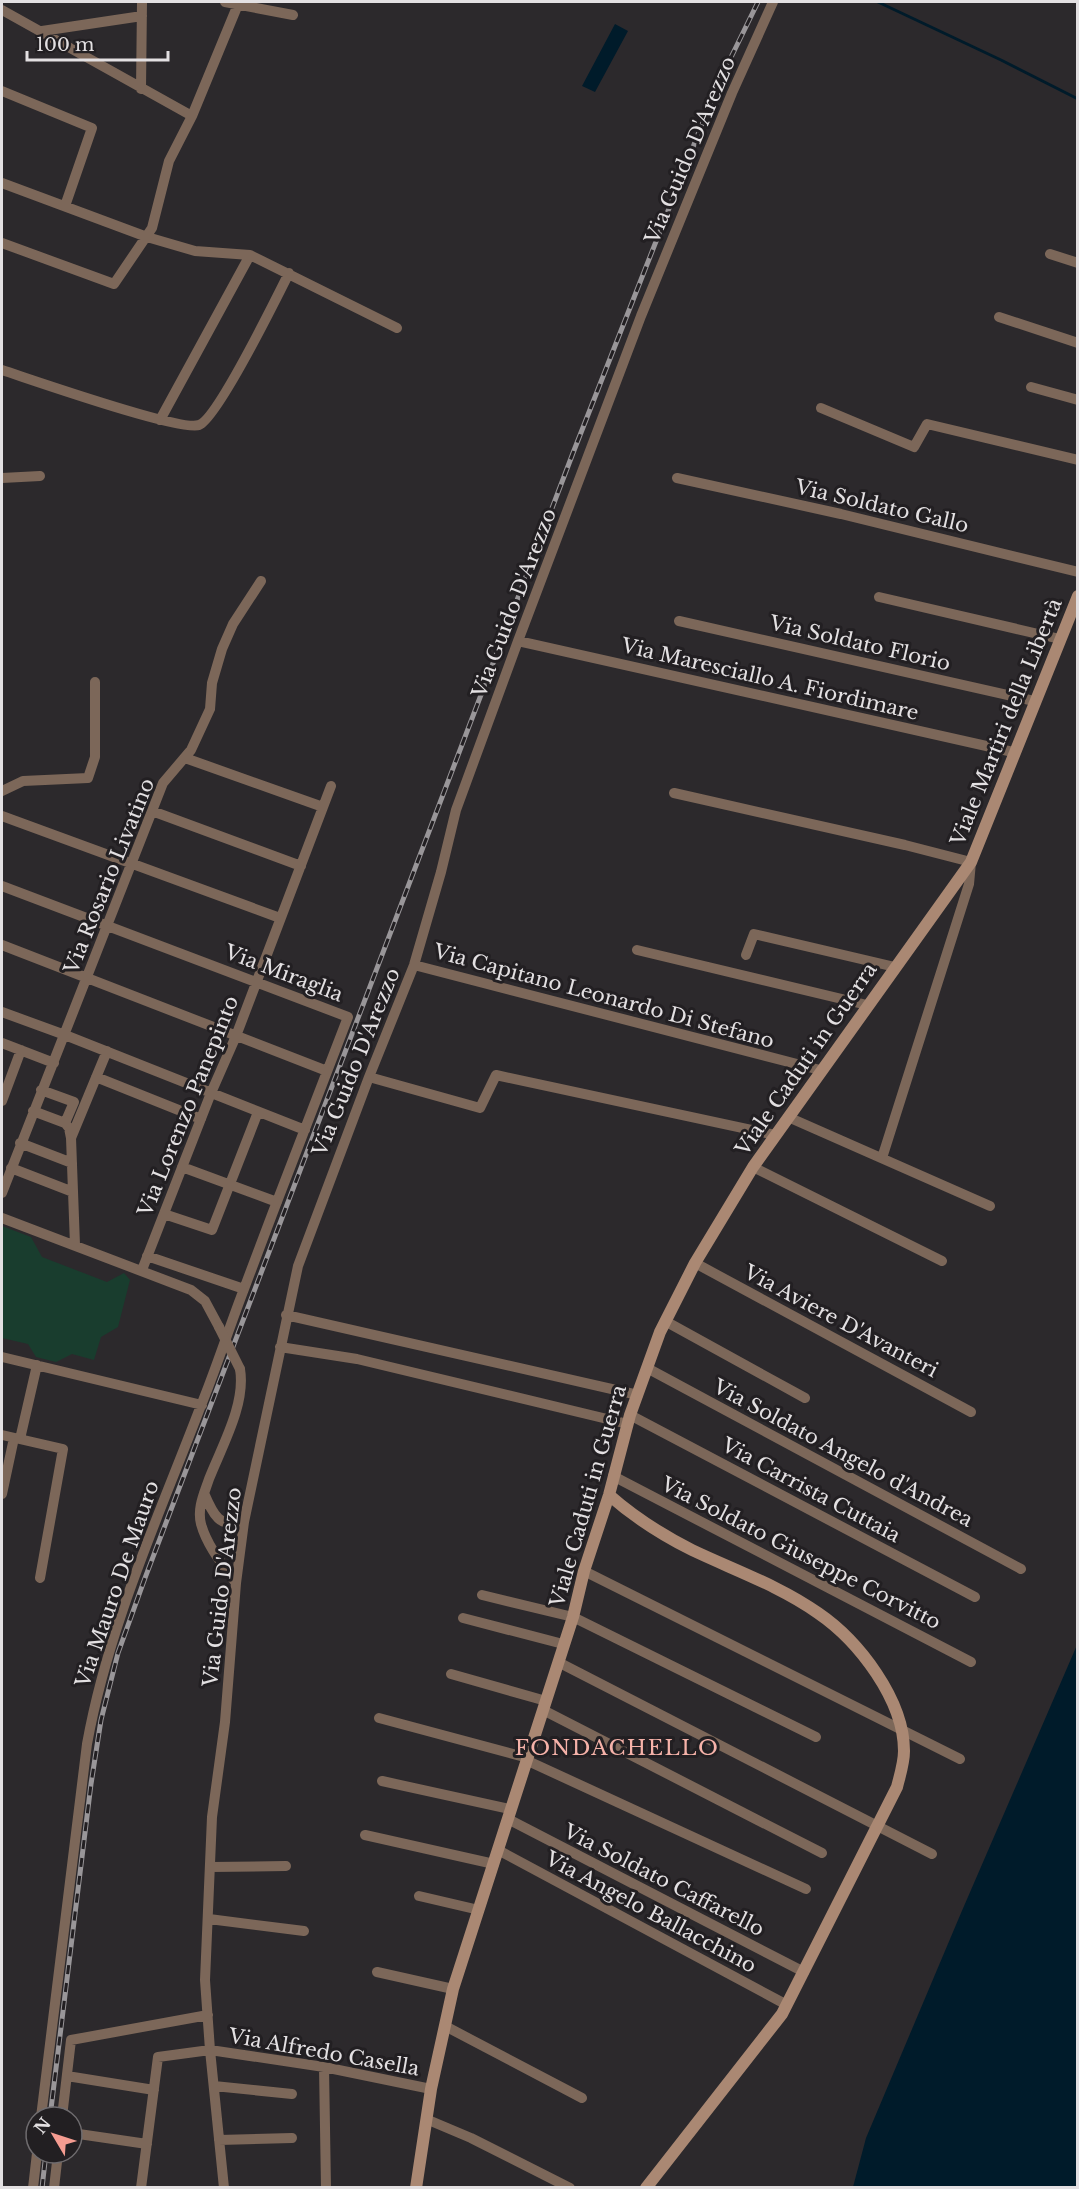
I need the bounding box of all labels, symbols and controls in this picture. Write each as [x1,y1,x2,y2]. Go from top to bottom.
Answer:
scale bar [27,24,168,62]
text: 100 m [36,34,94,56]
street label: Via Guido D'Arezzo [639,53,740,248]
street label: Via Soldato Gallo [792,474,971,538]
street label: Via Guido D'Arezzo [466,505,561,702]
street label: Viale Martiri della Libertà [945,594,1067,850]
street label: Via Soldato Florio [766,610,953,675]
street label: Via Maresciallo A. Fiordimare [618,633,921,725]
street label: Via Rosario Livatino [58,775,159,978]
street label: Via Miraglia [221,939,347,1007]
street label: Via Capitano Leonardo Di Stefano [430,939,777,1053]
street label: Viale Caduti in Guerra [730,957,882,1161]
street label: Via Guido D'Arezzo [307,964,405,1161]
street label: Via Lorenzo Panepinto [132,992,243,1221]
street label: Via Aviere D'Avanteri [739,1259,942,1382]
street label: Via Soldato Angelo d'Andrea [708,1374,978,1532]
street label: Viale Caduti in Guerra [544,1381,631,1611]
street label: Via Carrista Cuttaia [717,1432,905,1548]
street label: Via Soldato Giuseppe Corvitto [656,1471,945,1634]
street label: Via Mauro De Mauro [70,1478,164,1691]
street label: Via Guido D'Arezzo [198,1486,246,1689]
district label: FONDACHELLO [515,1735,719,1761]
street label: Via Soldato Caffarello [559,1818,768,1941]
street label: Via Angelo Ballacchino [541,1846,761,1978]
street label: Via Alfredo Casella [226,2023,422,2081]
north arrow [24,2105,84,2165]
text: N [30,2113,55,2138]

